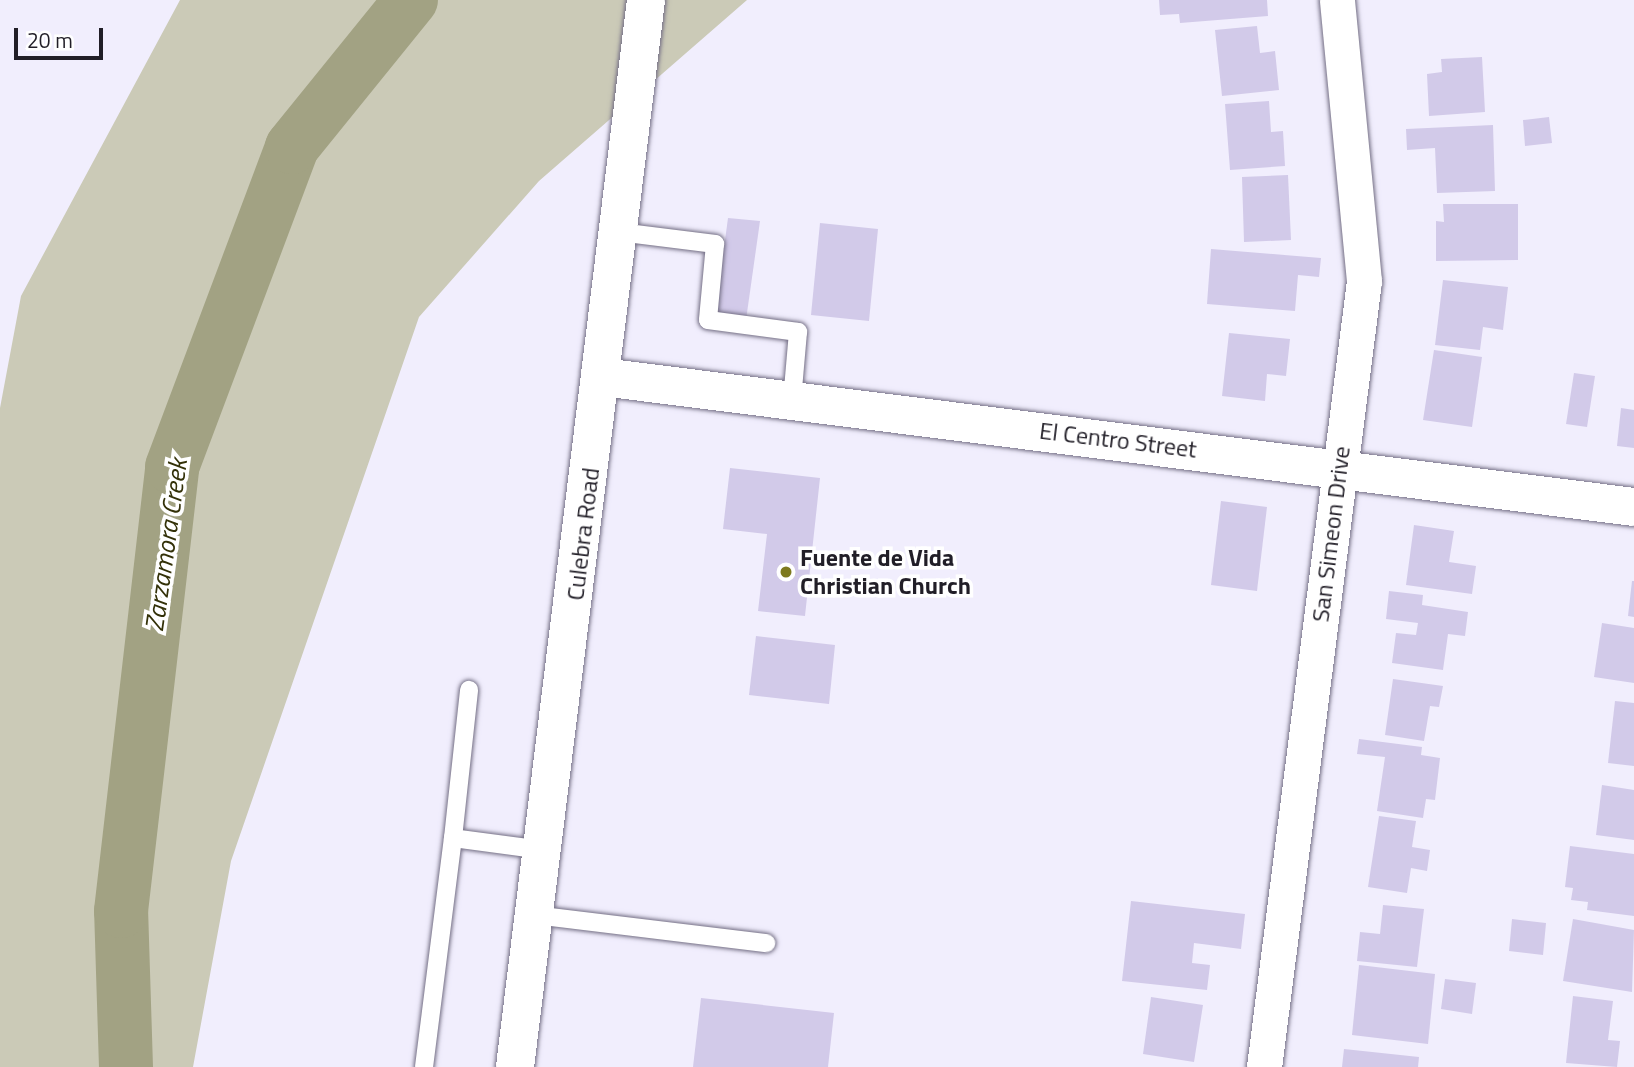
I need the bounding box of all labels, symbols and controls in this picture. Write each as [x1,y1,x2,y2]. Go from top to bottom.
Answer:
scale bar [18,14,107,58]
text: 20 m [27,24,73,56]
street label: El Centro Street [1038,416,1198,464]
street label: San Simeon Drive [1306,444,1356,624]
water label: Zarzamora Creek [138,457,194,633]
street label: Culebra Road [561,466,605,602]
place label: Fuente de Vida Christian Church [800,544,971,600]
marker: Fuente de Vida Christian Church [778,564,794,580]

